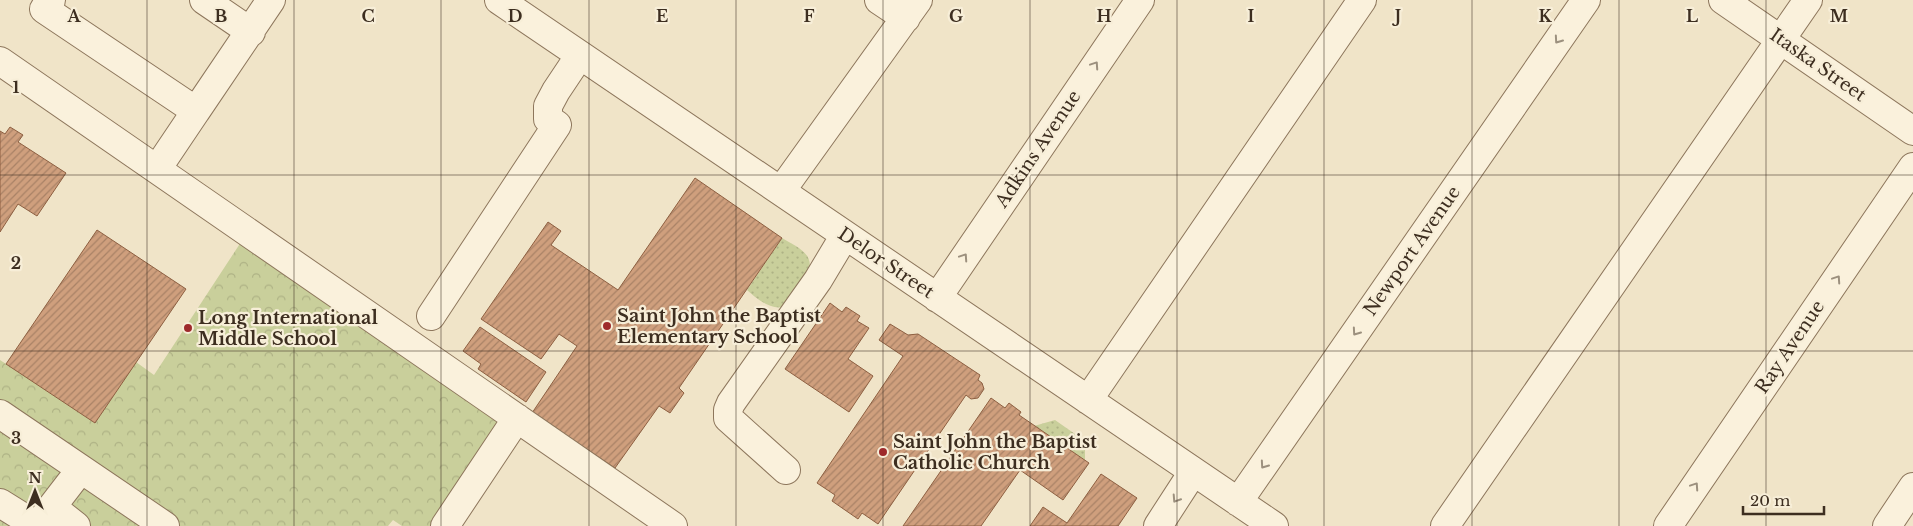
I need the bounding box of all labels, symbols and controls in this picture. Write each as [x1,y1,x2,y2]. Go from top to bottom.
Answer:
text: A [67,6,82,26]
text: B [215,6,228,26]
text: C [361,6,375,26]
text: D [508,6,522,26]
text: E [656,6,668,26]
text: F [803,6,815,26]
text: G [949,6,963,26]
text: H [1096,6,1112,26]
text: I [1248,6,1255,26]
text: J [1392,6,1401,26]
text: K [1538,6,1552,26]
text: L [1686,6,1698,26]
text: M [1830,6,1848,26]
street label: Itaska Street [1766,24,1870,106]
one-way arrow [1555,35,1565,44]
one-way arrow [1089,61,1098,71]
text: 1 [13,77,20,97]
street label: Adkins Avenue [990,86,1085,213]
street label: Newport Avenue [1359,182,1465,320]
street label: Delor Street [834,223,938,303]
text: 2 [11,253,21,273]
one-way arrow [958,254,967,263]
one-way arrow [1830,276,1840,285]
street label: Ray Avenue [1751,296,1829,398]
place label: Saint John the Baptist Elementary School [617,305,821,348]
place label: Long International Middle School [198,307,378,350]
marker: Saint John the Baptist Elementary School [601,320,613,332]
marker: Long International Middle School [182,322,194,334]
one-way arrow [1353,326,1362,336]
text: 3 [11,428,21,448]
place label: Saint John the Baptist Catholic Church [893,431,1097,474]
marker: Saint John the Baptist Catholic Church [877,446,889,458]
one-way arrow [1261,460,1270,469]
north arrow [10,466,60,516]
text: N [28,469,42,487]
one-way arrow [1689,482,1699,491]
scale bar [1743,484,1824,516]
text: 20 m [1750,491,1790,510]
one-way arrow [1172,494,1182,503]

